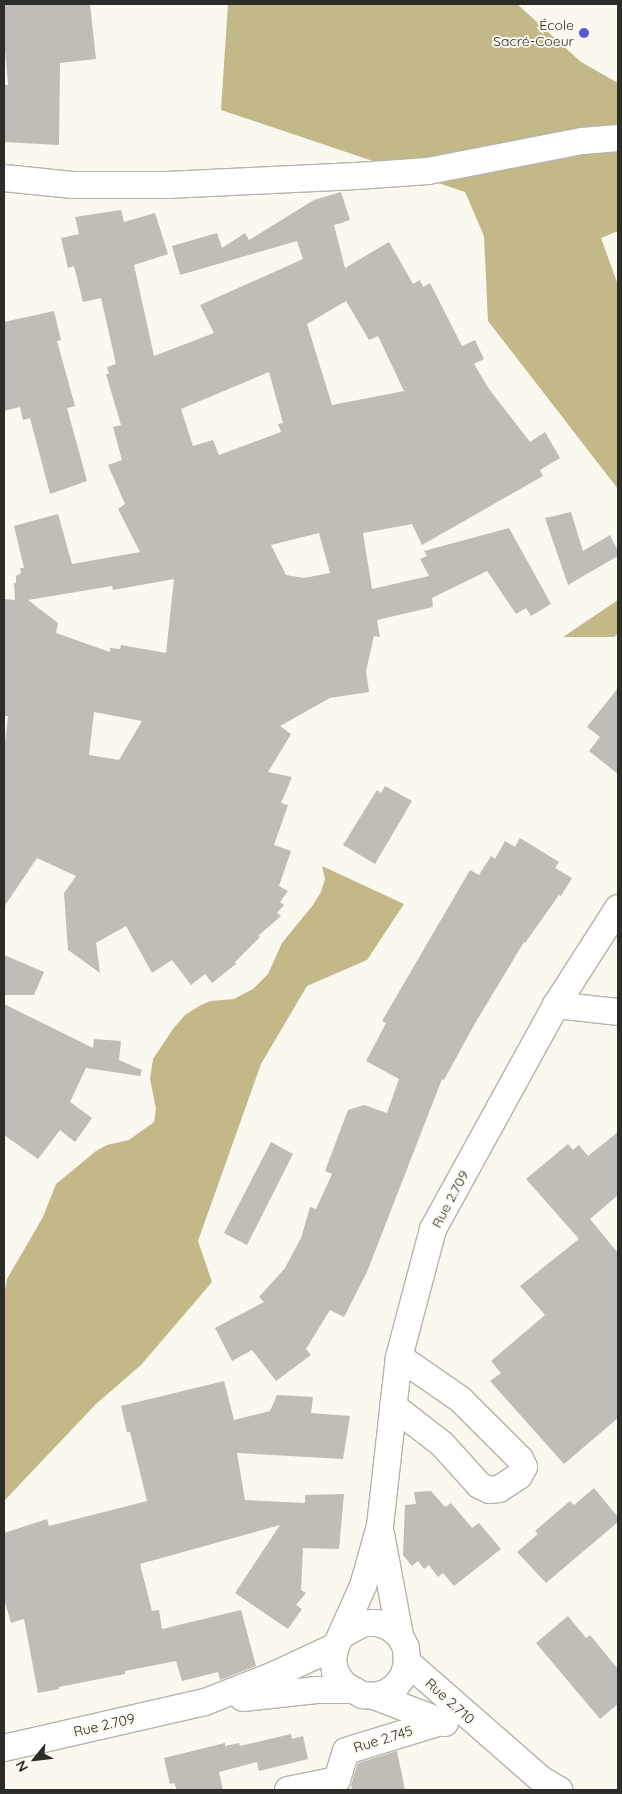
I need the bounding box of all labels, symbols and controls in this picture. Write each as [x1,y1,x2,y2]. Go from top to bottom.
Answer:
place label: École Sacré-Coeur [493,17,574,49]
marker: École Sacré-Coeur [578,27,590,39]
street label: Rue 2.709 [428,1167,472,1231]
street label: Rue 2.710 [422,1674,478,1728]
street label: Rue 2.709 [72,1710,136,1740]
street label: Rue 2.745 [351,1722,415,1756]
north arrow [10,1734,60,1784]
text: N [12,1757,32,1775]

